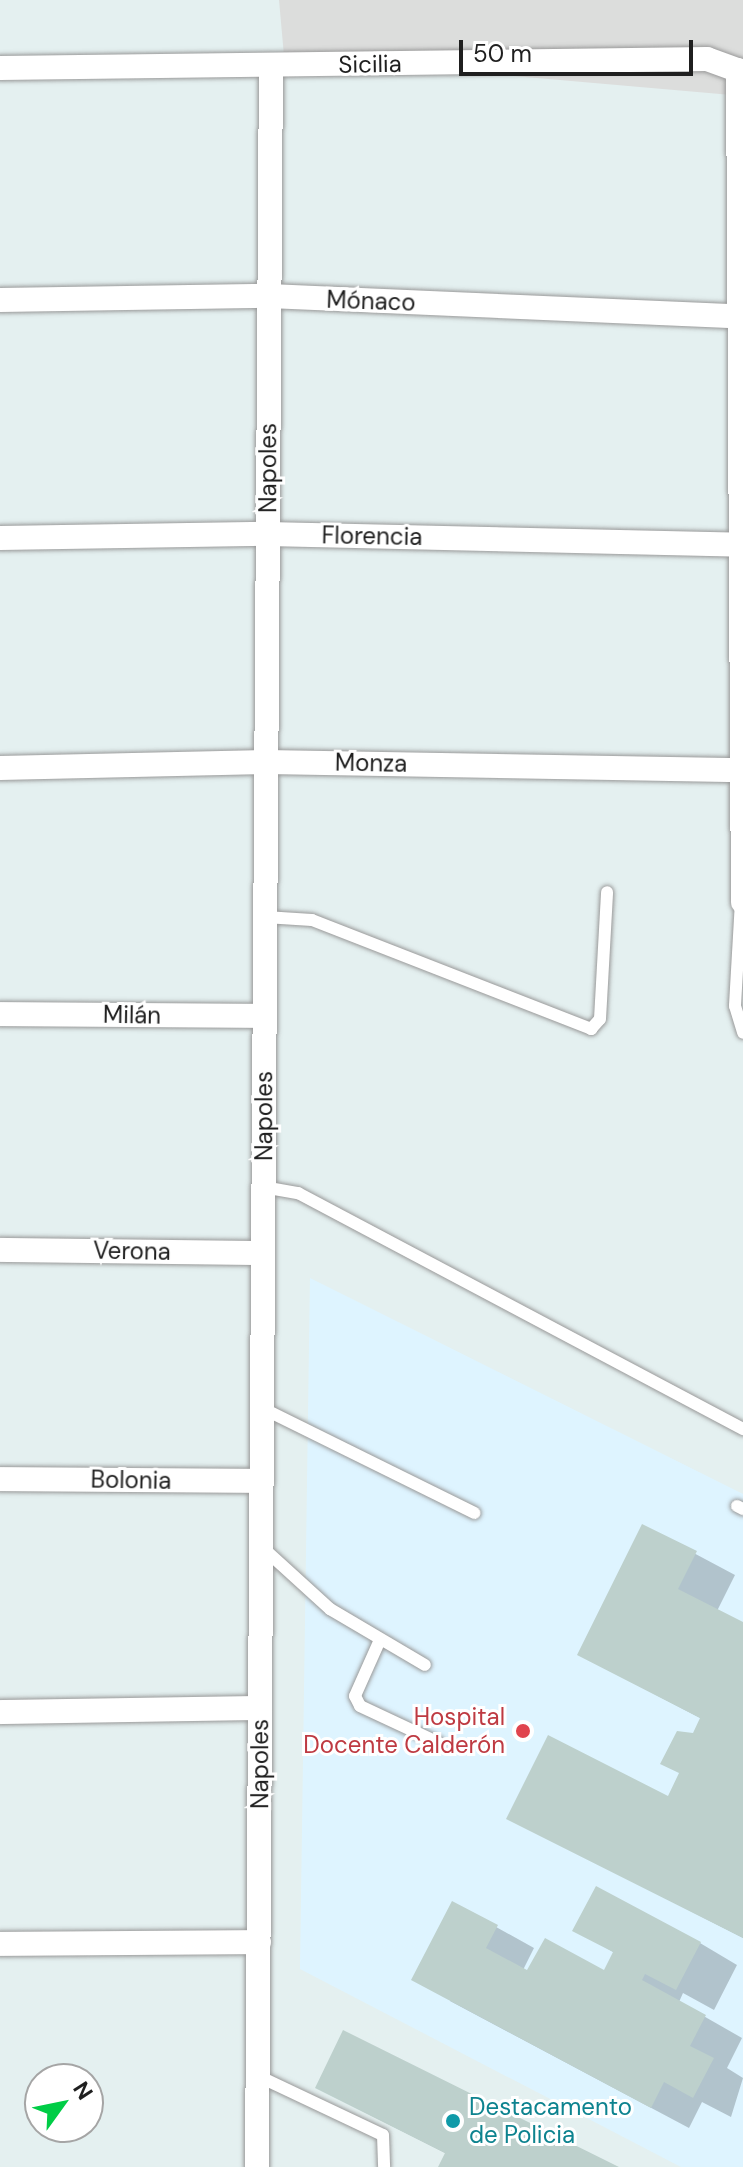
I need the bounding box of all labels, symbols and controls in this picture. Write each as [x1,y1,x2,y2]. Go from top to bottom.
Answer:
scale bar [463,24,697,74]
text: 50 m [473,38,532,69]
street label: Sicilia [338,49,402,79]
street label: Mónaco [326,285,416,317]
street label: Napoles [254,423,282,513]
street label: Florencia [321,521,423,551]
street label: Monza [335,748,407,778]
street label: Milán [103,1000,161,1030]
street label: Napoles [250,1071,278,1161]
street label: Verona [93,1236,171,1266]
street label: Bolonia [90,1465,172,1495]
place label: Hospital Docente Calderón [303,1703,505,1759]
street label: Napoles [246,1719,274,1809]
marker: Hospital Docente Calderón [512,1720,534,1742]
north arrow [24,2063,104,2143]
text: N [66,2076,99,2105]
place label: Destacamento de Policia [469,2093,632,2149]
marker: Destacamento de Policia [444,2112,462,2130]

